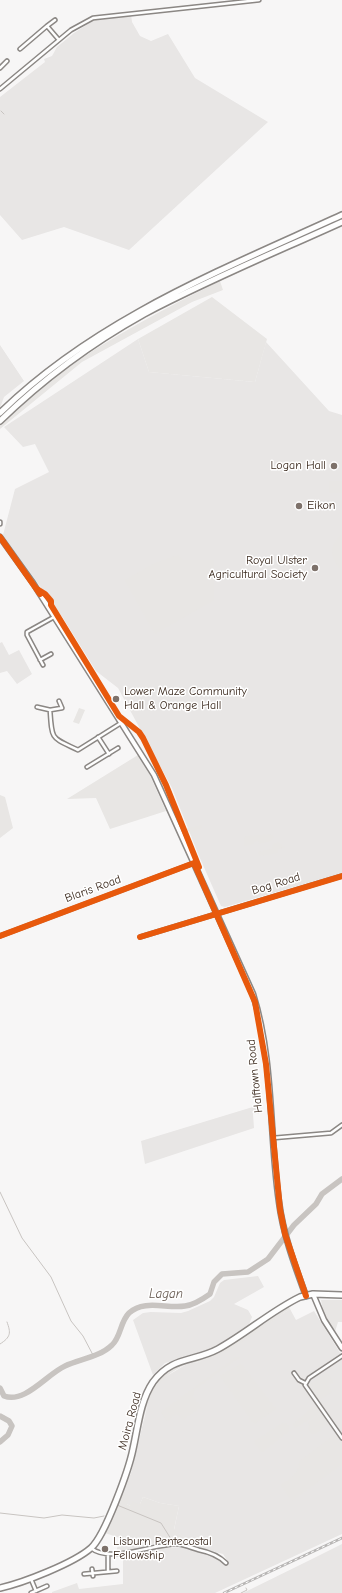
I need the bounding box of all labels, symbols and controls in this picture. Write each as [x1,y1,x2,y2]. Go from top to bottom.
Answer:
place label: Logan Hall [271,459,326,473]
marker: Logan Hall [329,461,339,471]
place label: Eikon [307,499,335,513]
marker: Eikon [294,501,304,511]
place label: Royal Ulster Agricultural Society [208,554,307,582]
marker: Royal Ulster Agricultural Society [310,563,320,573]
place label: Lower Maze Community Hall & Orange Hall [124,685,247,713]
marker: Lower Maze Community Hall & Orange Hall [111,694,121,704]
street label: Bog Road [250,870,302,898]
street label: Blaris Road [63,872,123,906]
street label: Halftown Road [244,1038,266,1114]
water label: Lagan [149,1286,183,1302]
street label: Moira Road [115,1390,145,1452]
place label: Lisburn Pentecostal Fellowship [113,1535,212,1563]
marker: Lisburn Pentecostal Fellowship [100,1544,110,1554]

